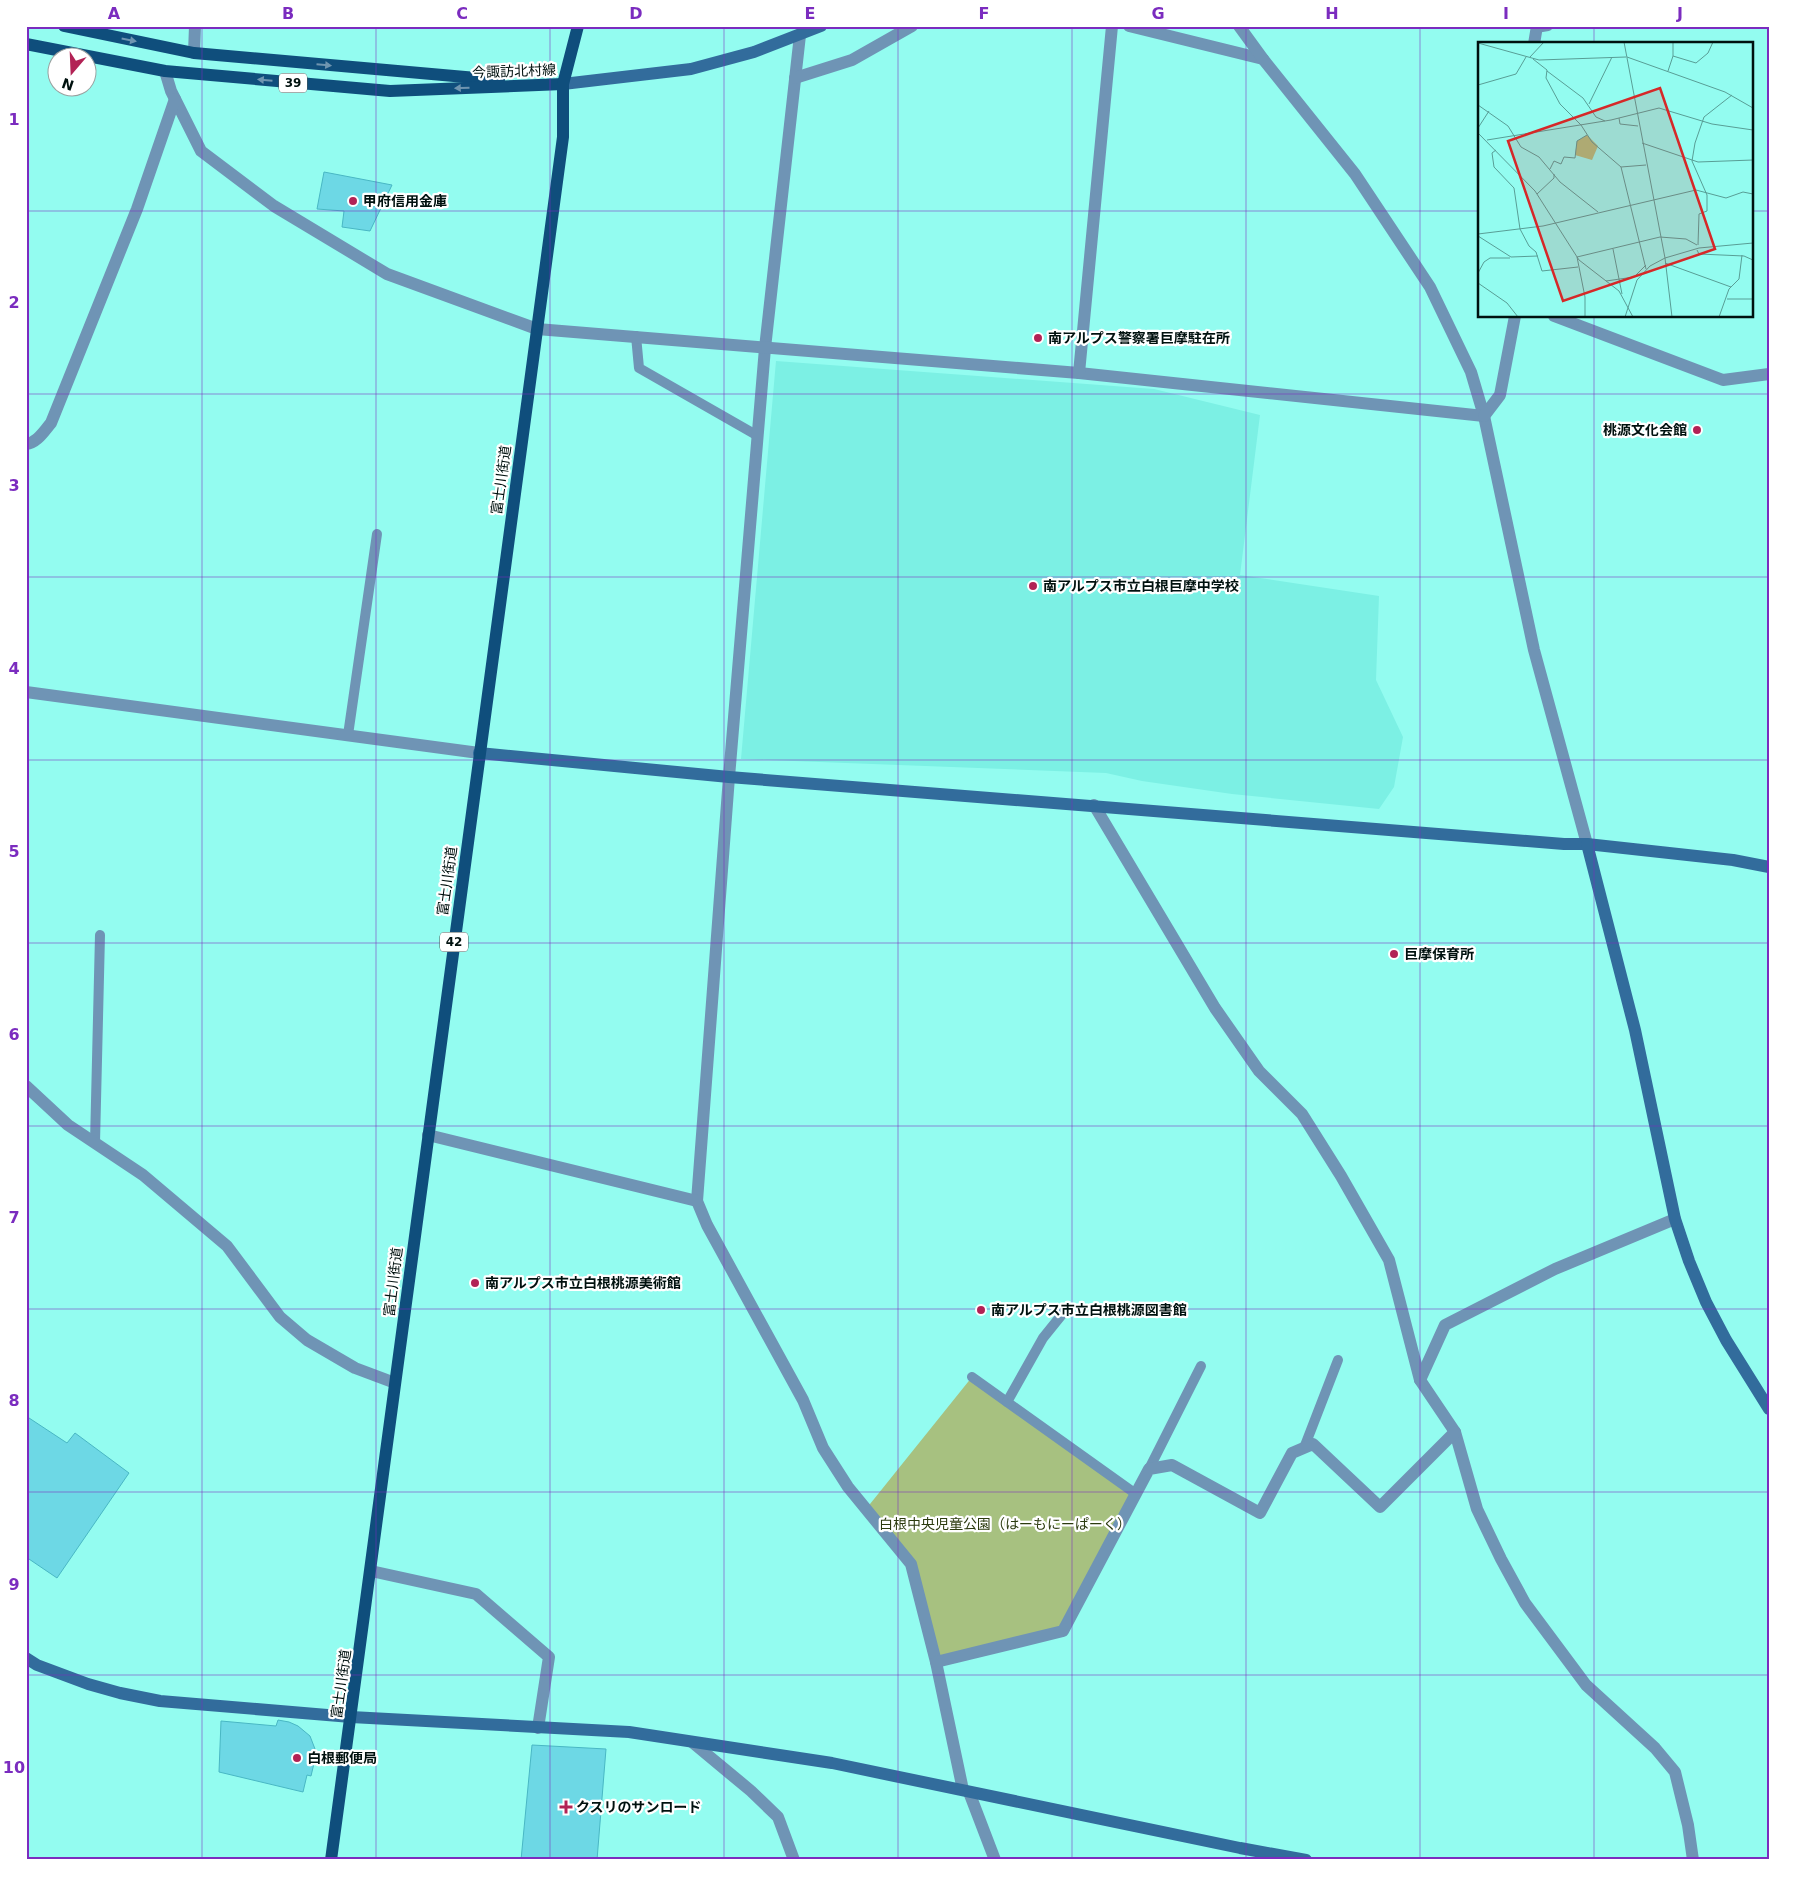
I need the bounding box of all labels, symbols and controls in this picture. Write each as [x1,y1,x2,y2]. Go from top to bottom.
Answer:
text: A [108,4,121,23]
text: B [282,4,294,23]
text: C [456,4,468,23]
text: D [629,4,643,23]
text: E [805,4,815,23]
text: F [979,4,989,23]
text: G [1151,4,1165,23]
text: H [1325,4,1339,23]
text: I [1503,4,1509,23]
text: J [1676,4,1683,23]
one-way arrow [121,36,136,44]
inset map [1478,42,1752,318]
north arrow [48,48,98,98]
one-way arrow [317,61,333,69]
street label: 今諏訪北村線 [472,62,556,80]
road number: 39 [279,74,307,92]
text: N [60,75,76,94]
one-way arrow [257,76,273,84]
one-way arrow [454,85,470,93]
text: 1 [8,110,20,129]
place label: 甲府信用金庫 [363,193,447,209]
marker: 甲府信用金庫 [347,195,359,207]
text: 2 [8,293,20,312]
place label: 南アルプス警察署巨摩駐在所 [1048,330,1230,346]
marker: 南アルプス警察署巨摩駐在所 [1032,332,1044,344]
place label: 桃源文化会館 [1603,422,1687,438]
marker: 桃源文化会館 [1691,424,1703,436]
street label: 富士川街道 [488,444,514,516]
text: 3 [8,476,20,495]
place label: 南アルプス市立白根巨摩中学校 [1043,578,1239,594]
marker: 南アルプス市立白根巨摩中学校 [1027,580,1039,592]
text: 4 [8,659,20,678]
text: 5 [8,842,20,861]
street label: 富士川街道 [434,845,460,917]
road number: 42 [440,932,468,952]
place label: 巨摩保育所 [1404,946,1474,962]
marker: 巨摩保育所 [1388,948,1400,960]
text: 6 [8,1025,20,1044]
text: 7 [8,1208,20,1227]
street label: 富士川街道 [381,1246,405,1318]
place label: 南アルプス市立白根桃源美術館 [485,1275,681,1291]
marker: 南アルプス市立白根桃源美術館 [469,1277,481,1289]
place label: 南アルプス市立白根桃源図書館 [991,1302,1187,1318]
marker: 南アルプス市立白根桃源図書館 [975,1304,987,1316]
text: 8 [8,1391,20,1410]
park label: 白根中央児童公園（はーもにーぱーく） [879,1516,1131,1532]
text: 9 [8,1575,20,1594]
street label: 富士川街道 [328,1648,354,1720]
place label: 白根郵便局 [307,1750,377,1766]
marker: 白根郵便局 [291,1752,303,1764]
text: 10 [3,1758,25,1777]
place label: クスリのサンロード [576,1799,702,1815]
marker: クスリのサンロード [560,1801,572,1813]

